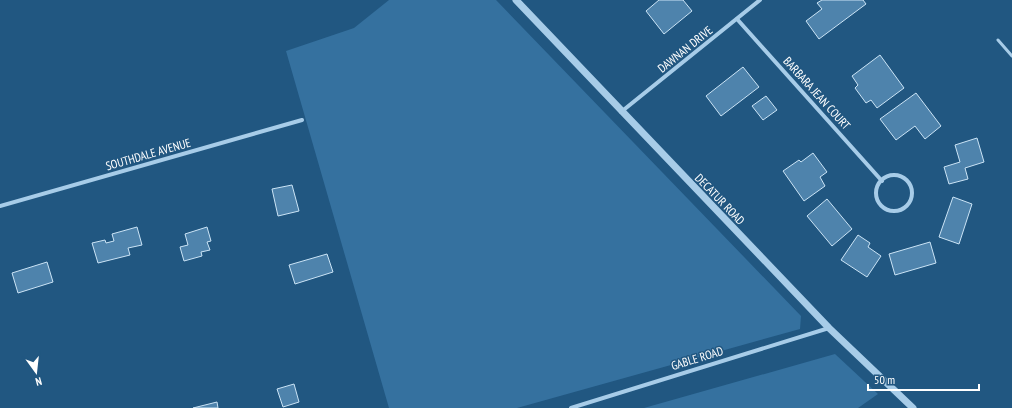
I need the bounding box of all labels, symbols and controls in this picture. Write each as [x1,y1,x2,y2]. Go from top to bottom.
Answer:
street label: DAWNAN DRIVE [655,22,715,76]
street label: BARBARA JEAN COURT [780,53,854,133]
street label: SOUTHDALE AVENUE [104,135,192,173]
street label: DECATUR ROAD [692,170,748,228]
street label: GABLE ROAD [669,343,725,373]
north arrow [16,352,56,392]
scale bar [868,366,979,392]
text: 50 m [874,372,895,387]
text: N [34,374,43,389]

